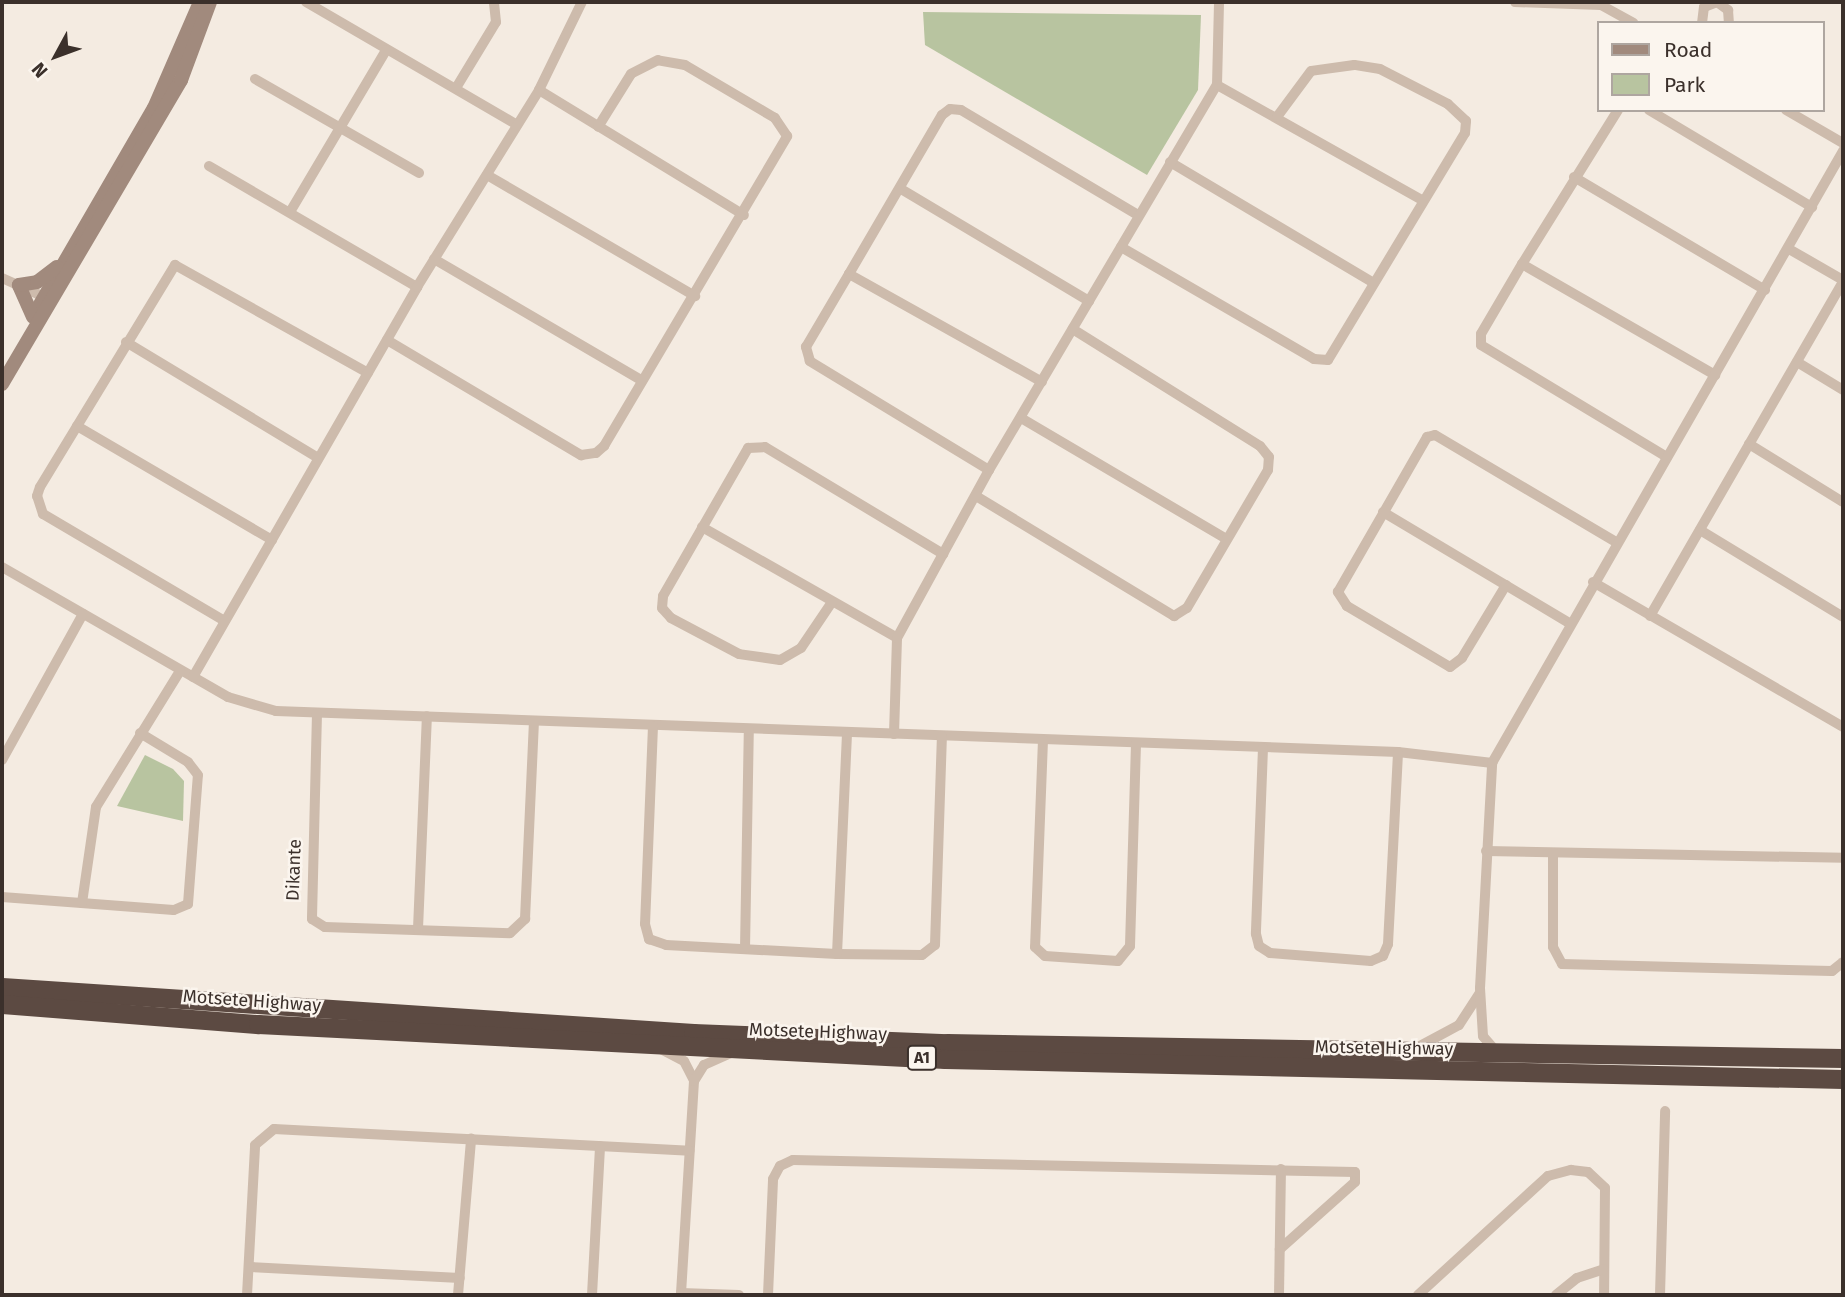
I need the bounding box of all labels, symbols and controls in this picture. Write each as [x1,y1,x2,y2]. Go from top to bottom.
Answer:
north arrow [21,21,91,91]
legend [1596,21,1824,112]
text: Road [1664,37,1712,63]
text: N [27,58,53,82]
text: Park [1664,72,1705,98]
street label: Dikante [282,839,306,901]
street label: Motsete Highway [182,985,322,1017]
street label: Motsete Highway [749,1019,887,1045]
street label: Motsete Highway [1315,1036,1453,1060]
road number: A1 [906,1046,938,1070]

